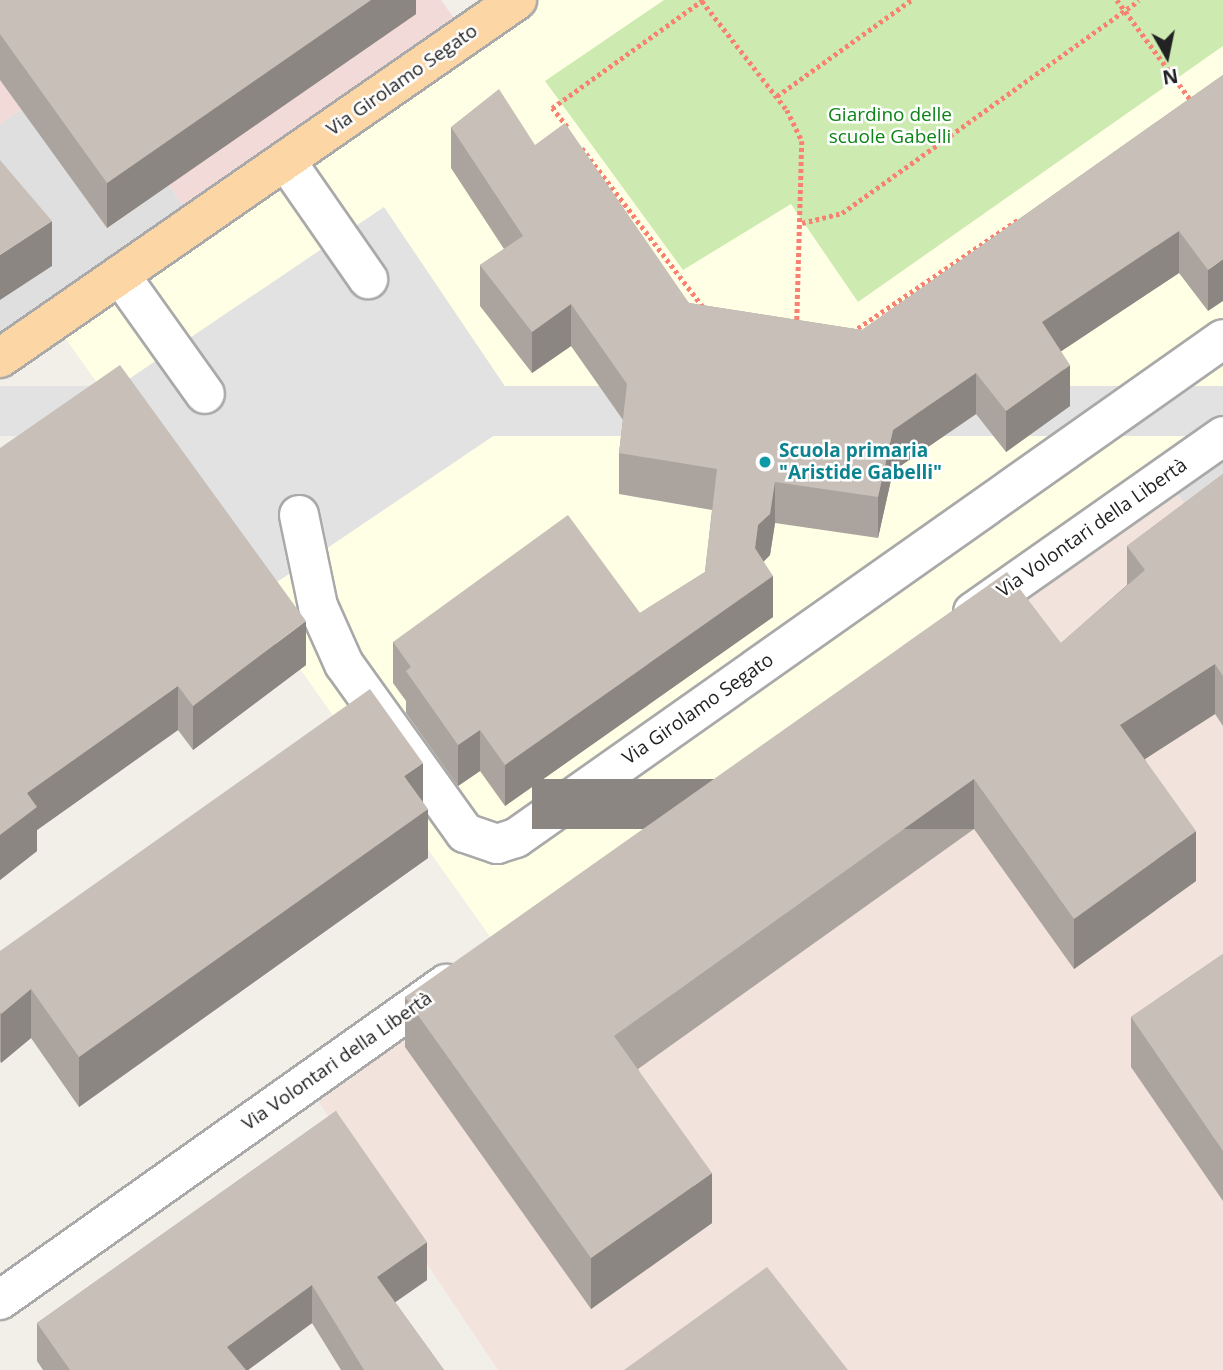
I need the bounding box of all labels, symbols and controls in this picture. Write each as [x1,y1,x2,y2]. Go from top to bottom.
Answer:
street label: Via Girolamo Segato [322,19,482,141]
north arrow [1132,21,1202,91]
text: N [1161,63,1180,91]
park label: Giardino delle scuole Gabelli [828,104,952,148]
place label: Scuola primaria "Aristide Gabelli" [779,440,942,484]
marker: Scuola primaria "Aristide Gabelli" [757,454,773,470]
street label: Via Volontari della Libertà [993,454,1191,602]
street label: Via Girolamo Segato [618,648,778,770]
street label: Via Volontari della Libertà [238,987,436,1135]

